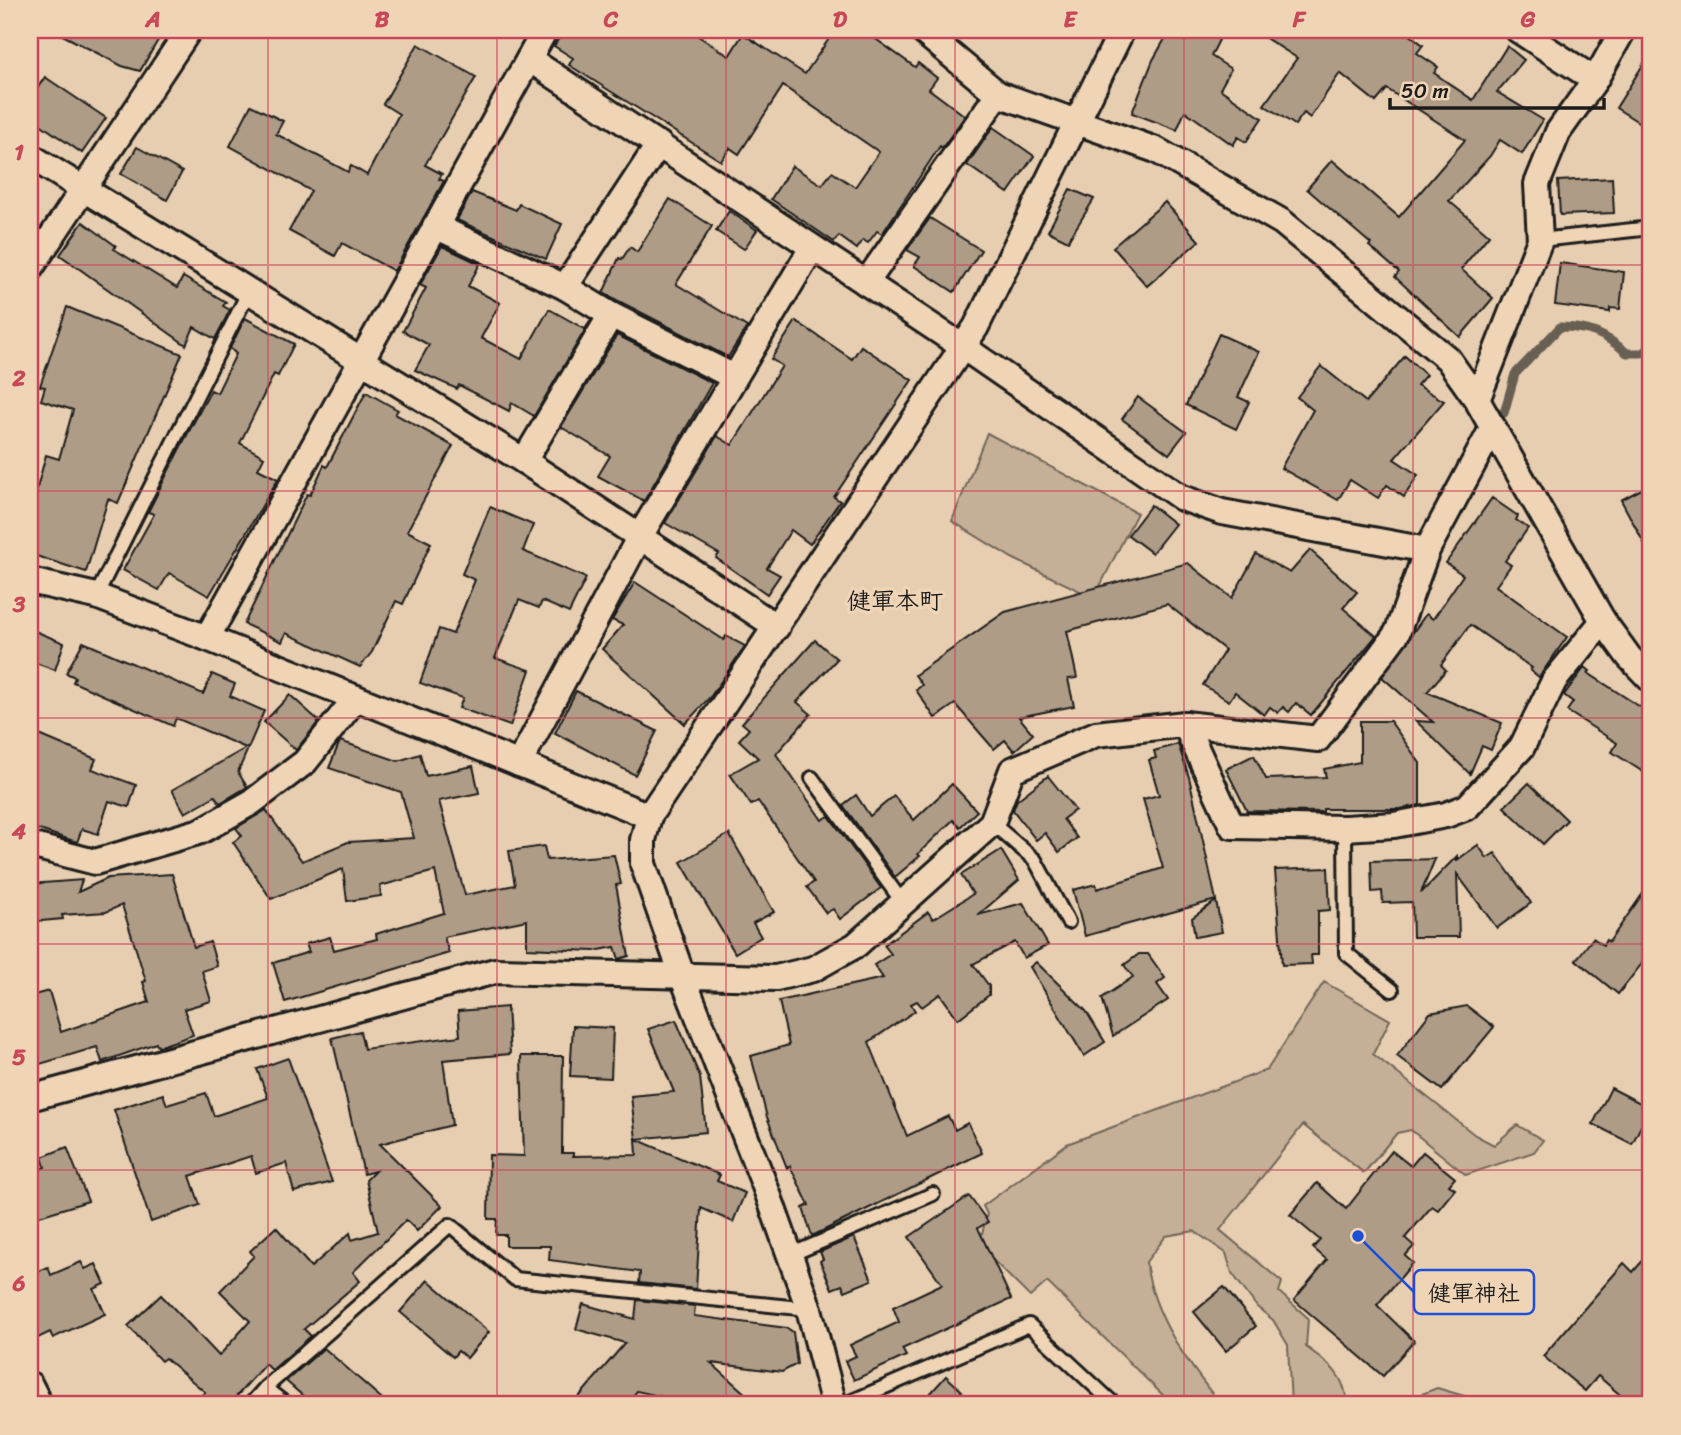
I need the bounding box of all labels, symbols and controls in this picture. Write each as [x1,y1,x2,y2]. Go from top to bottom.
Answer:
text: A [144,0,161,40]
text: B [375,0,390,40]
text: C [603,0,619,40]
text: D [833,0,848,40]
text: E [1064,0,1079,40]
text: F [1292,0,1307,40]
text: G [1520,0,1536,40]
scale bar [1390,66,1604,110]
text: 50 m [1401,72,1449,110]
text: 1 [14,132,24,173]
text: 2 [11,358,26,399]
district label: 健軍本町 [847,580,943,622]
text: 3 [12,584,26,625]
text: 4 [11,811,27,852]
text: 5 [12,1037,26,1078]
text: 6 [11,1263,26,1304]
callout: 健軍神社 [1414,1270,1534,1314]
text: 健軍神社 [1428,1273,1520,1314]

